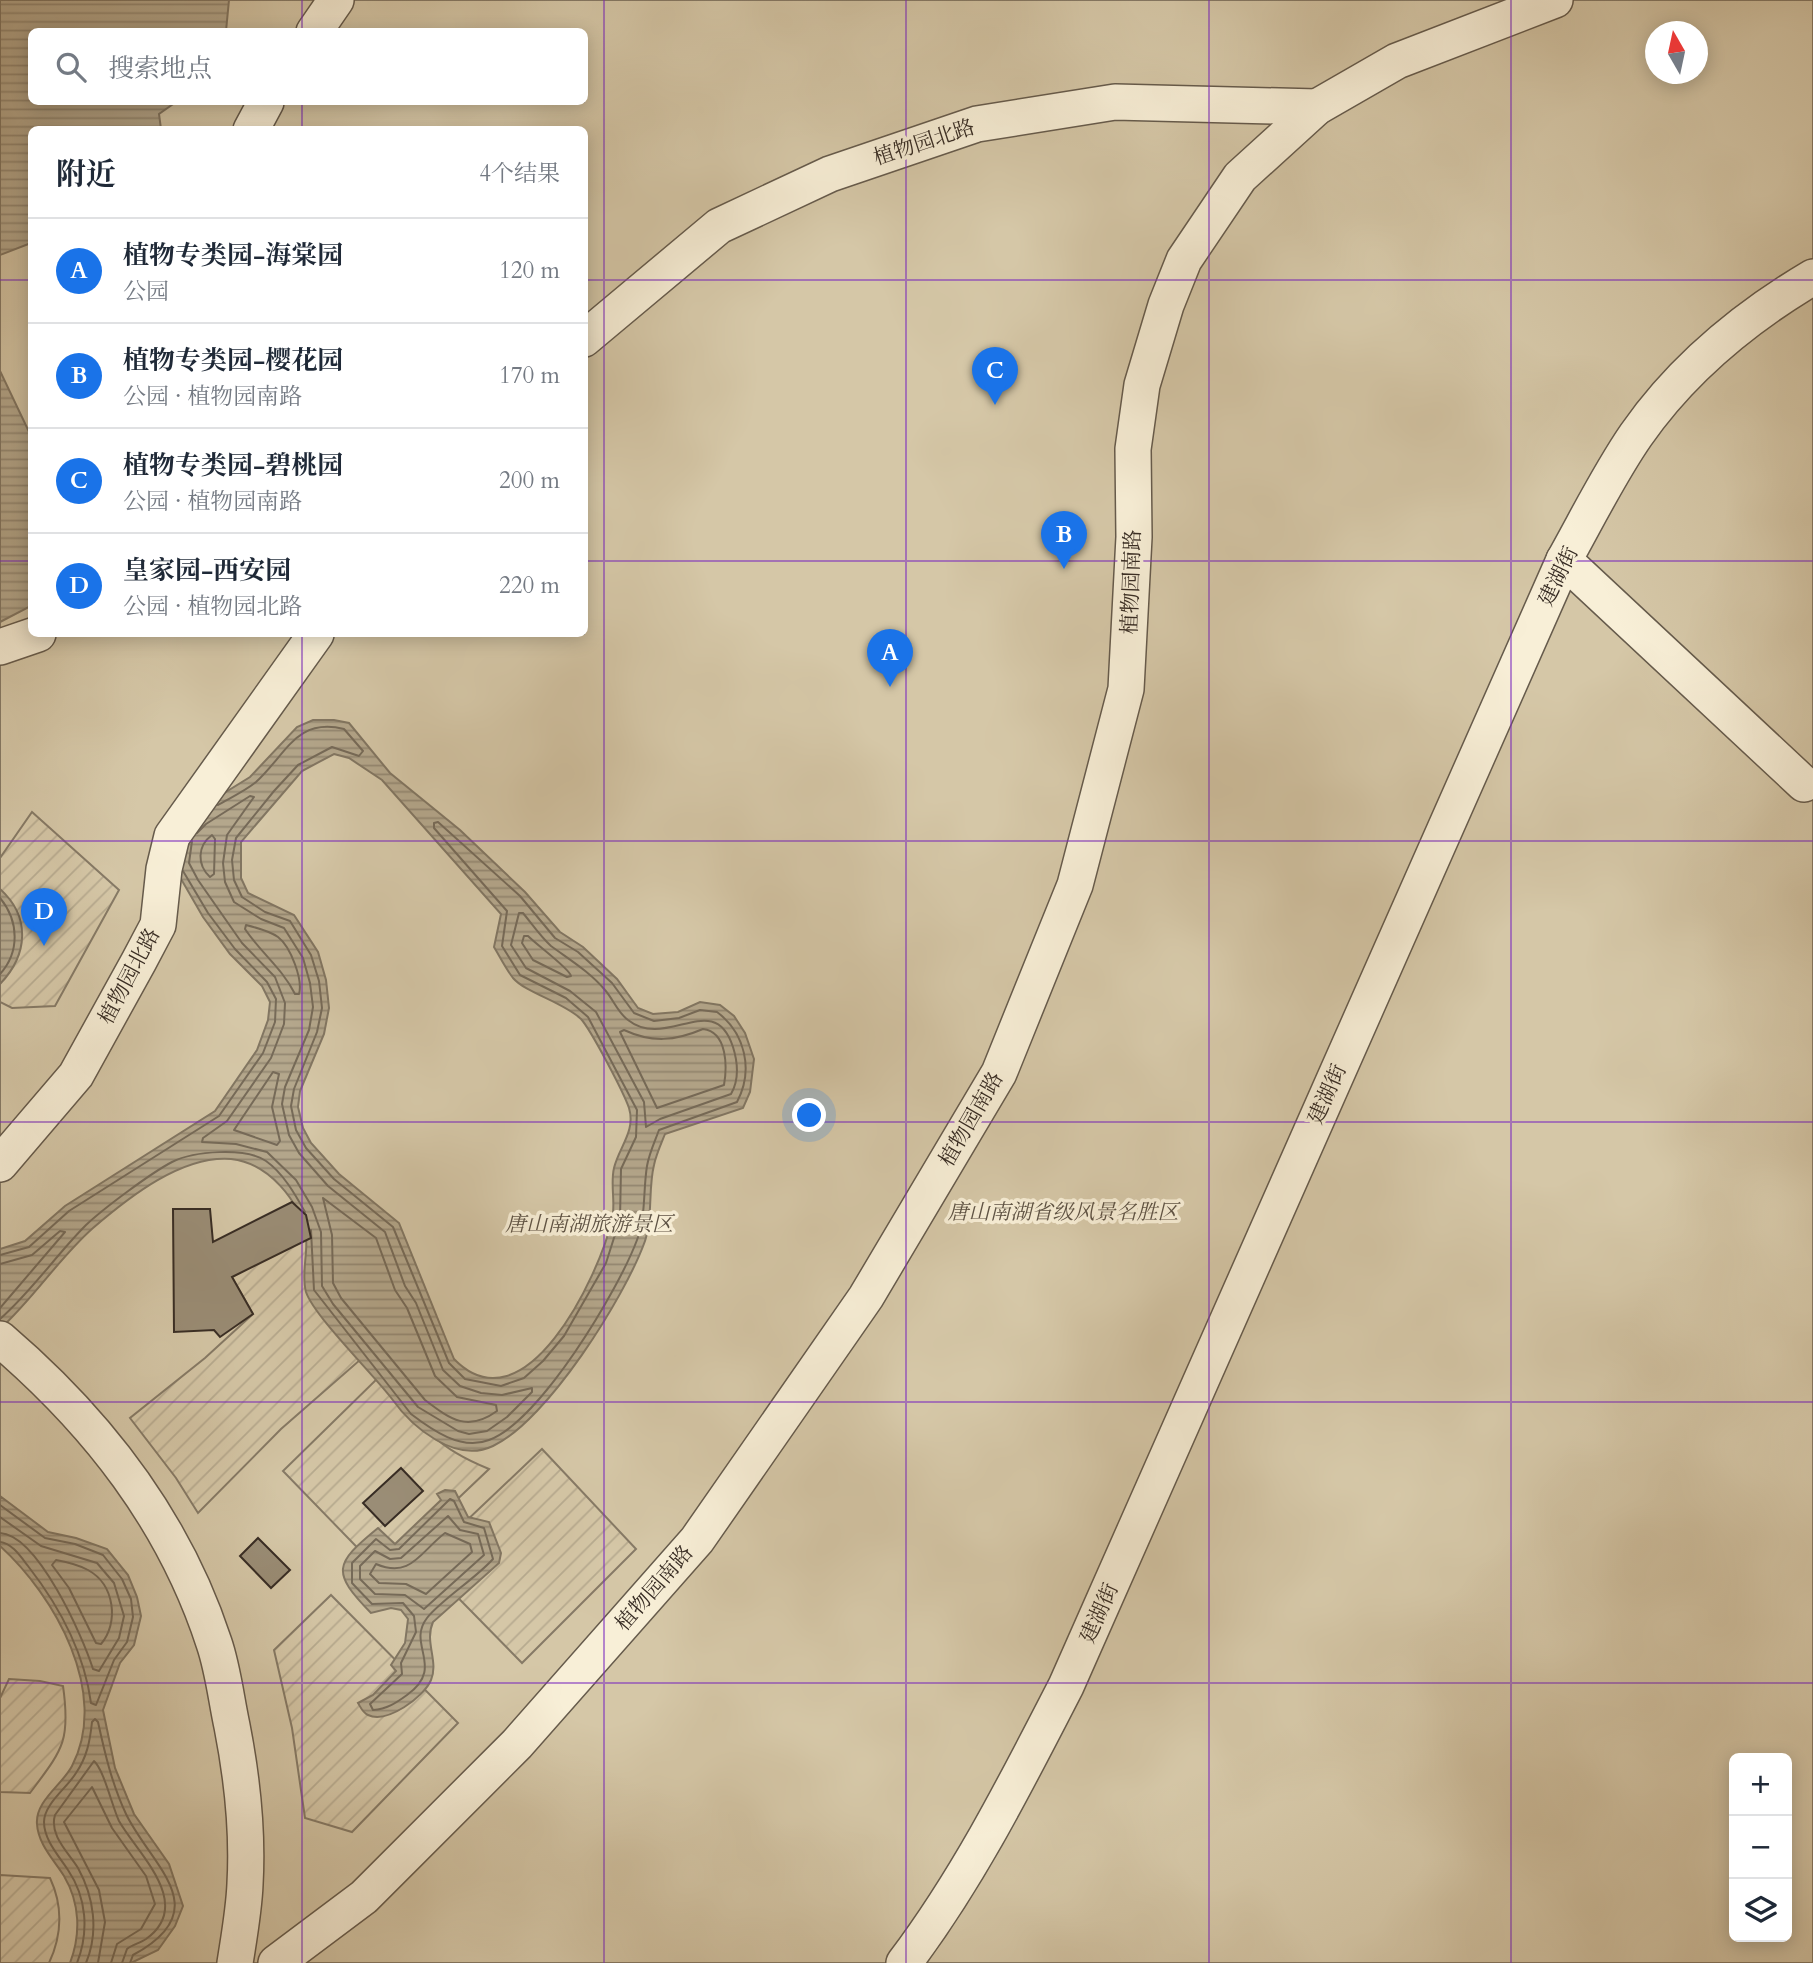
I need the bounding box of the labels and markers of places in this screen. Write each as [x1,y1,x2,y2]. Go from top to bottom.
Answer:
pin: C [972,347,1018,405]
pin: B [1041,511,1087,569]
pin: A [867,629,913,687]
pin: D [21,888,67,946]

